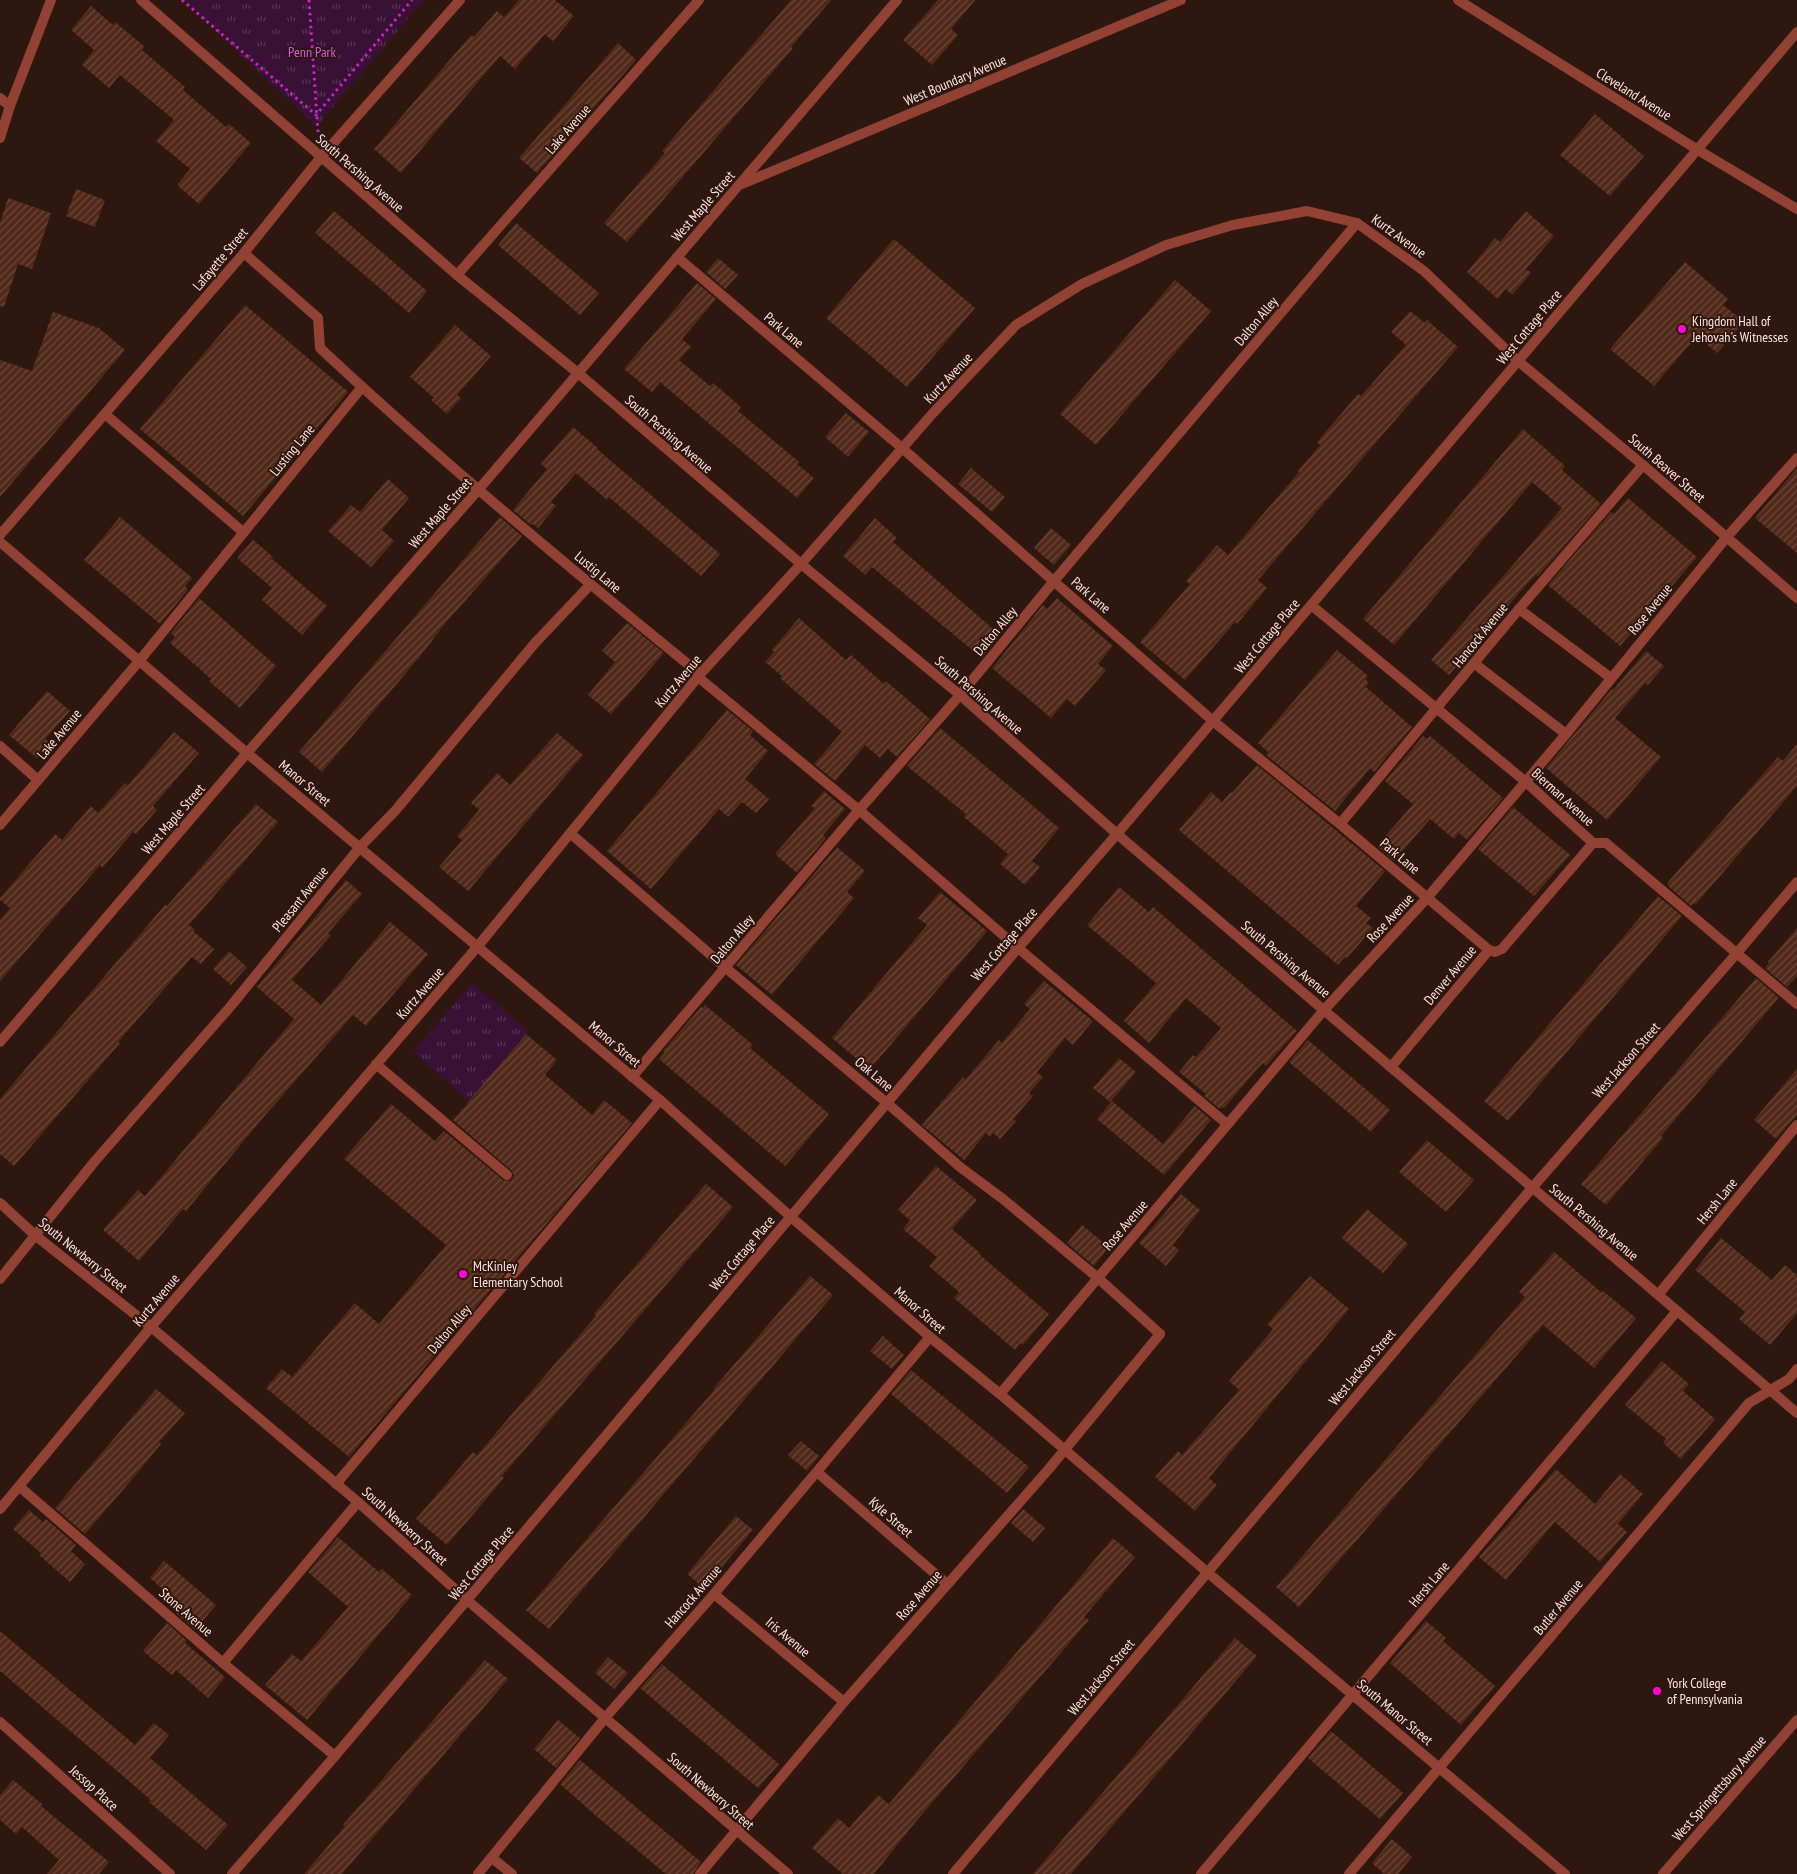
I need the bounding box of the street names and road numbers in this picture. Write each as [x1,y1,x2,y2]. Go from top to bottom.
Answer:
street label: West Boundary Avenue [901,50,1009,110]
street label: Cleveland Avenue [1593,64,1675,124]
street label: Lake Avenue [541,100,595,158]
street label: South Pershing Avenue [312,130,408,216]
street label: West Maple Street [667,167,739,245]
street label: Kurtz Avenue [1368,210,1430,262]
street label: Lafayette Street [188,224,252,294]
street label: West Cottage Place [1493,286,1566,368]
street label: Dalton Alley [1230,292,1282,349]
street label: Park Lane [760,308,808,352]
street label: Kurtz Avenue [920,349,976,407]
street label: South Pershing Avenue [621,391,717,477]
street label: Lusting Lane [266,420,319,480]
street label: South Beaver Street [1625,430,1709,506]
street label: West Maple Street [404,474,476,552]
street label: Lustig Lane [571,547,625,597]
street label: Park Lane [1068,573,1115,617]
street label: Rose Avenue [1624,580,1676,638]
street label: West Cottage Place [1231,595,1304,677]
street label: Hancock Avenue [1448,599,1512,671]
street label: Dalton Alley [969,602,1021,659]
street label: Kurtz Avenue [651,651,705,711]
street label: South Pershing Avenue [931,652,1027,738]
street label: Lake Avenue [33,705,85,763]
street label: Manor Street [275,756,335,810]
street label: Bierman Avenue [1528,764,1598,830]
street label: West Maple Street [137,780,209,858]
street label: Park Lane [1376,834,1424,878]
street label: Pleasant Avenue [268,862,332,935]
street label: Rose Avenue [1363,889,1417,946]
street label: West Cottage Place [967,903,1041,985]
street label: Dalton Alley [706,910,758,967]
street label: South Pershing Avenue [1238,917,1334,1002]
street label: Denver Avenue [1420,941,1480,1008]
street label: Kurtz Avenue [392,963,448,1023]
street label: Manor Street [585,1017,645,1071]
street label: West Jackson Street [1588,1018,1664,1102]
street label: Oak Lane [851,1053,897,1095]
street label: Hersh Lane [1693,1174,1741,1228]
street label: South Pershing Avenue [1546,1180,1642,1265]
street label: Rose Avenue [1099,1196,1152,1254]
street label: West Cottage Place [706,1212,779,1294]
street label: South Newberry Street [35,1214,131,1296]
street label: Kurtz Avenue [129,1270,183,1330]
street label: Manor Street [891,1283,950,1337]
street label: Dalton Alley [423,1300,475,1357]
street label: West Jackson Street [1325,1325,1399,1409]
street label: South Newberry Street [359,1483,452,1569]
street label: Kyle Street [865,1493,917,1541]
street label: West Cottage Place [445,1522,518,1604]
street label: Hersh Lane [1405,1557,1453,1611]
street label: Hancock Avenue [661,1560,726,1631]
street label: Rose Avenue [892,1566,946,1624]
street label: Butler Avenue [1529,1575,1587,1639]
street label: Stone Avenue [155,1584,217,1640]
street label: Iris Avenue [762,1613,814,1661]
street label: West Jackson Street [1064,1635,1138,1719]
street label: South Manor Street [1353,1675,1437,1749]
street label: West Springettsbury Avenue [1668,1731,1770,1845]
street label: South Newberry Street [664,1748,758,1834]
street label: Jessop Place [65,1761,122,1815]

